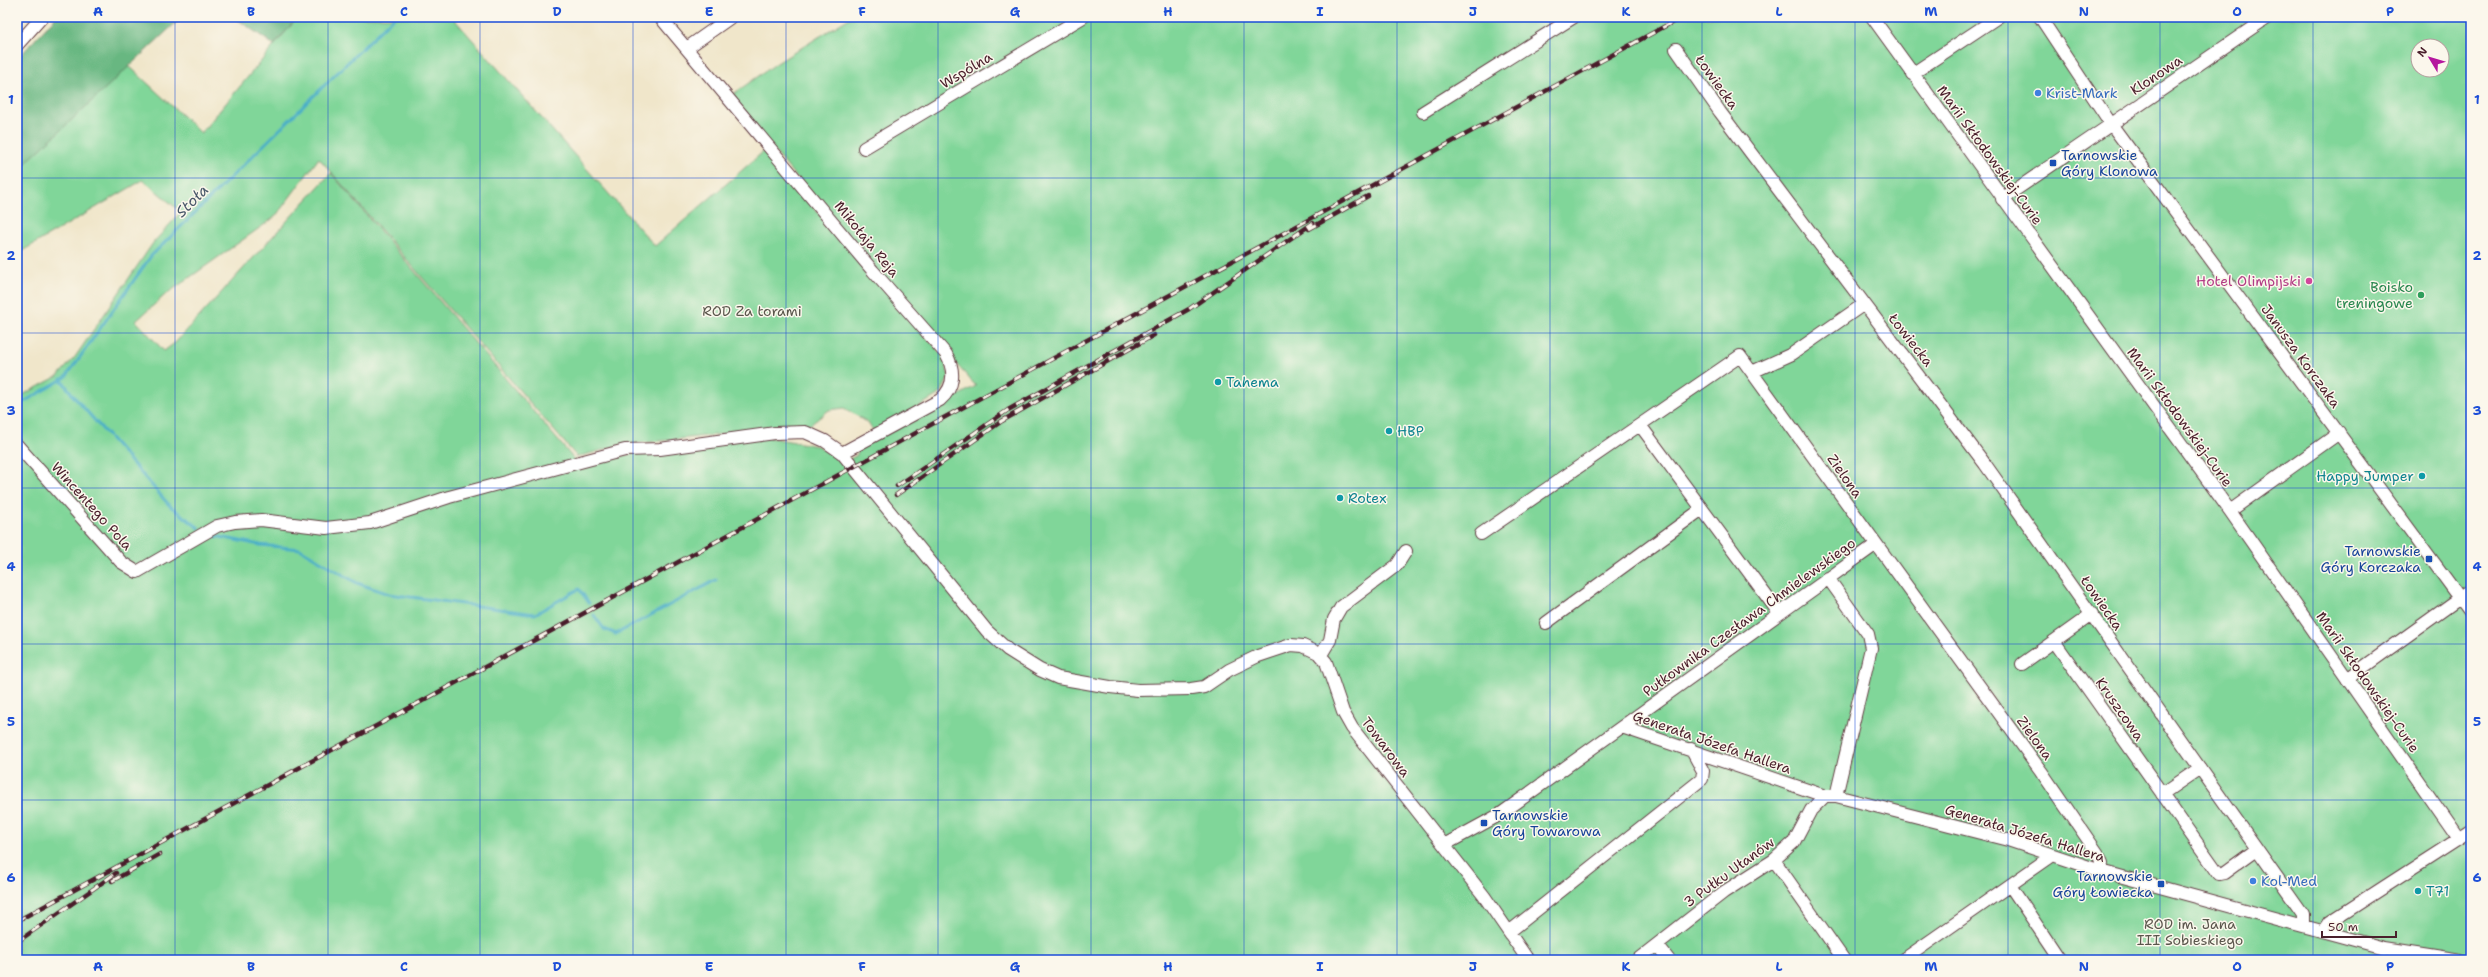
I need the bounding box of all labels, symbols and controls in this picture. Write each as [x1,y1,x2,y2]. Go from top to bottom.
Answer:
text: A [93,3,103,20]
text: B [247,3,255,20]
text: C [400,3,408,20]
text: D [552,3,562,20]
text: E [705,3,714,20]
text: F [858,3,866,20]
text: G [1010,3,1021,20]
text: H [1163,3,1173,20]
text: I [1316,3,1324,20]
text: J [1469,3,1477,20]
text: K [1622,3,1631,20]
text: L [1775,3,1783,20]
text: M [1924,3,1938,20]
text: N [2079,3,2089,20]
text: O [2232,3,2242,20]
text: P [2386,3,2394,20]
north arrow [2410,38,2450,78]
text: N [2414,44,2431,60]
street label: Wspólna [937,47,995,92]
street label: Łowiecka [1691,51,1743,113]
street label: Klonowa [2127,51,2186,99]
street label: Marii Skłodowskiej-Curie [1933,82,2047,228]
place label: Krist-Mark [2046,84,2118,102]
marker: Krist-Mark [2033,88,2043,98]
text: 1 [8,91,14,108]
text: 1 [2474,91,2480,108]
place label: Tarnowskie Góry Klonowa [2061,146,2158,180]
marker: Tarnowskie Góry Klonowa [2048,158,2058,168]
water label: Stoła [171,180,213,222]
street label: Mikołaja Reja [831,197,903,281]
text: 2 [6,247,16,264]
text: 2 [2472,247,2482,264]
place label: Hotel Olimpijski [2196,272,2301,290]
marker: Hotel Olimpijski [2304,276,2314,286]
place label: Boisko treningowe [2336,278,2413,312]
marker: Boisko treningowe [2416,290,2426,300]
street label: Janusza Korczaka [2257,301,2345,412]
park label: ROD Za torami [702,302,802,320]
street label: Łowiecka [1884,309,1937,370]
street label: Marii Skłodowskiej-Curie [2123,344,2237,490]
place label: Tahema [1226,373,1279,391]
marker: Tahema [1213,377,1223,387]
text: 3 [6,402,16,419]
text: 3 [2472,402,2482,419]
place label: HBP [1397,422,1424,440]
marker: HBP [1384,426,1394,436]
street label: Zielona [1823,450,1867,502]
street label: Wincentego Pola [48,458,137,554]
place label: Happy Jumper [2316,467,2414,485]
marker: Happy Jumper [2417,471,2427,481]
place label: Rotex [1348,489,1387,507]
marker: Rotex [1335,493,1345,503]
street label: Pułkownika Czesława Chmielewskiego [1639,534,1859,700]
place label: Tarnowskie Góry Korczaka [2320,542,2421,576]
marker: Tarnowskie Góry Korczaka [2424,554,2434,564]
text: 4 [6,558,16,575]
text: 4 [2472,558,2482,575]
street label: Łowiecka [2076,571,2127,634]
street label: Marii Skłodowskiej-Curie [2312,608,2424,756]
street label: Kruszcowa [2092,674,2148,744]
street label: Generała Józefa Hallera [1630,706,1794,778]
text: 5 [7,713,15,730]
street label: Towarowa [1358,713,1415,781]
street label: Zielona [2013,713,2057,764]
text: 5 [2473,713,2481,730]
street label: Generała Józefa Hallera [1943,800,2107,866]
place label: Tarnowskie Góry Towarowa [1492,806,1601,840]
marker: Tarnowskie Góry Towarowa [1479,818,1489,828]
street label: 3 Pułku Ułanów [1680,833,1778,911]
place label: Tarnowskie Góry Łowiecka [2053,867,2153,901]
text: 6 [6,869,16,886]
text: 6 [2472,869,2482,886]
place label: Kol-Med [2261,872,2317,890]
marker: Kol-Med [2248,876,2258,886]
marker: Tarnowskie Góry Łowiecka [2156,879,2166,889]
place label: T71 [2426,882,2449,900]
marker: T71 [2413,886,2423,896]
scale bar [2322,913,2396,939]
park label: ROD im. Jana III Sobieskiego [2137,915,2243,949]
text: 50 m [2328,919,2358,935]
text: A [93,958,103,975]
text: B [247,958,255,975]
text: C [400,958,408,975]
text: D [552,958,562,975]
text: E [705,958,714,975]
text: F [858,958,866,975]
text: G [1010,958,1021,975]
text: H [1163,958,1173,975]
text: I [1316,958,1324,975]
text: J [1469,958,1477,975]
text: K [1622,958,1631,975]
text: L [1775,958,1783,975]
text: M [1924,958,1938,975]
text: N [2079,958,2089,975]
text: O [2232,958,2242,975]
text: P [2386,958,2394,975]

